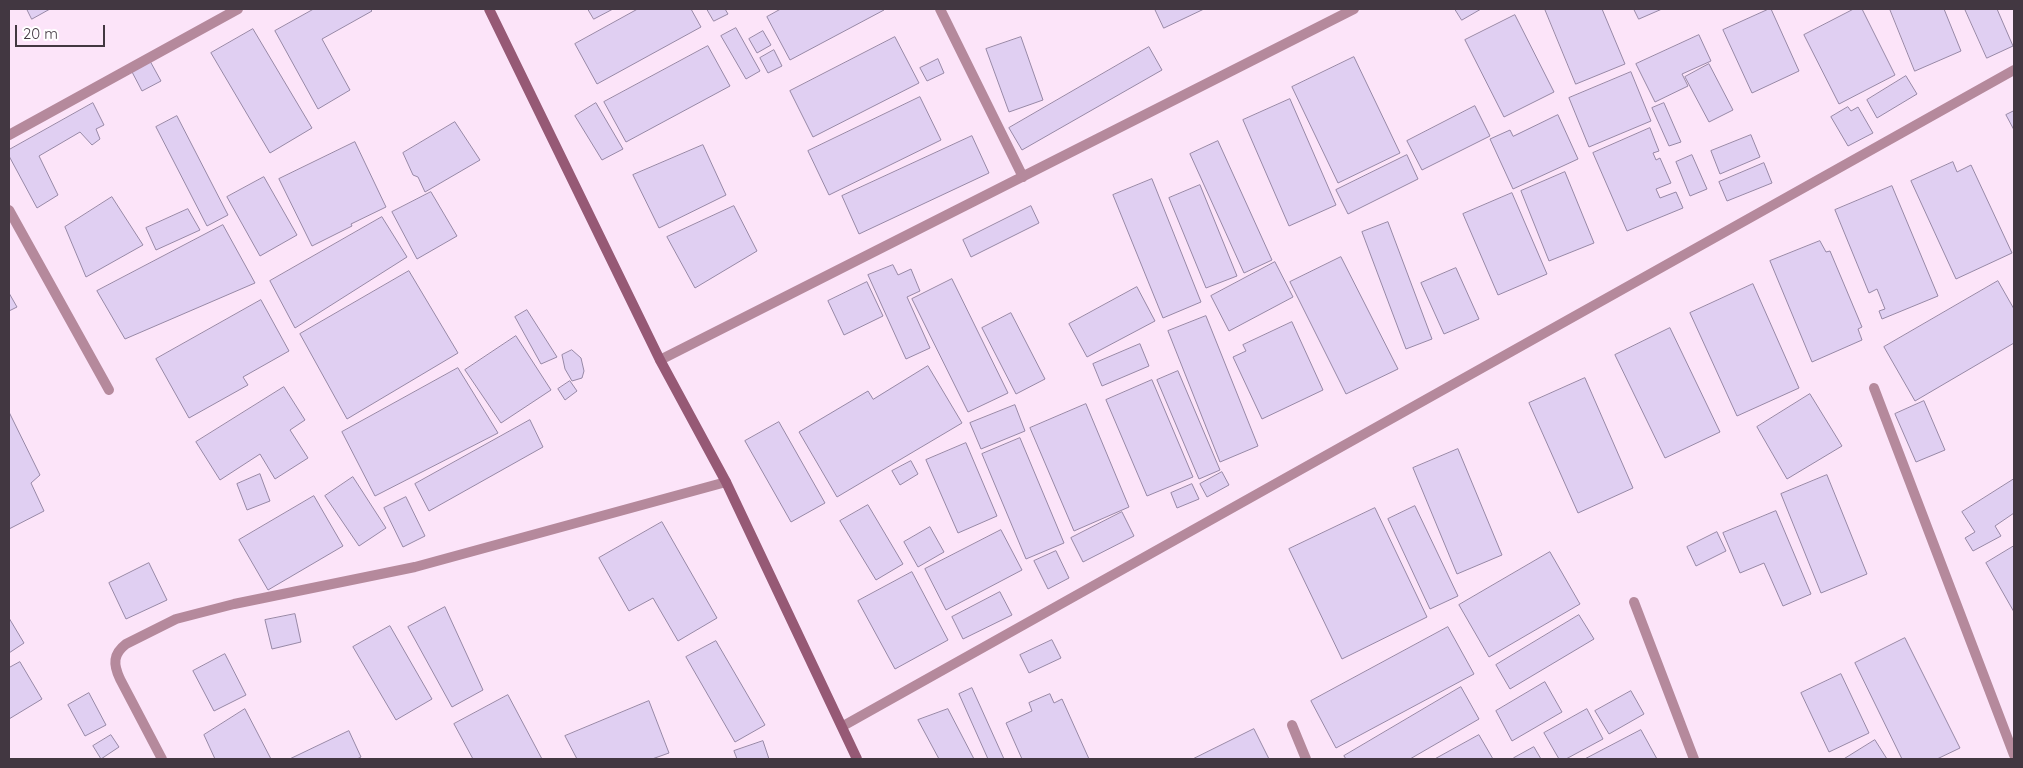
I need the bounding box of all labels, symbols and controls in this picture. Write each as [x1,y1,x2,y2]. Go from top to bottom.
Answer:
scale bar [18,15,108,47]
text: 20 m [23,24,58,43]

